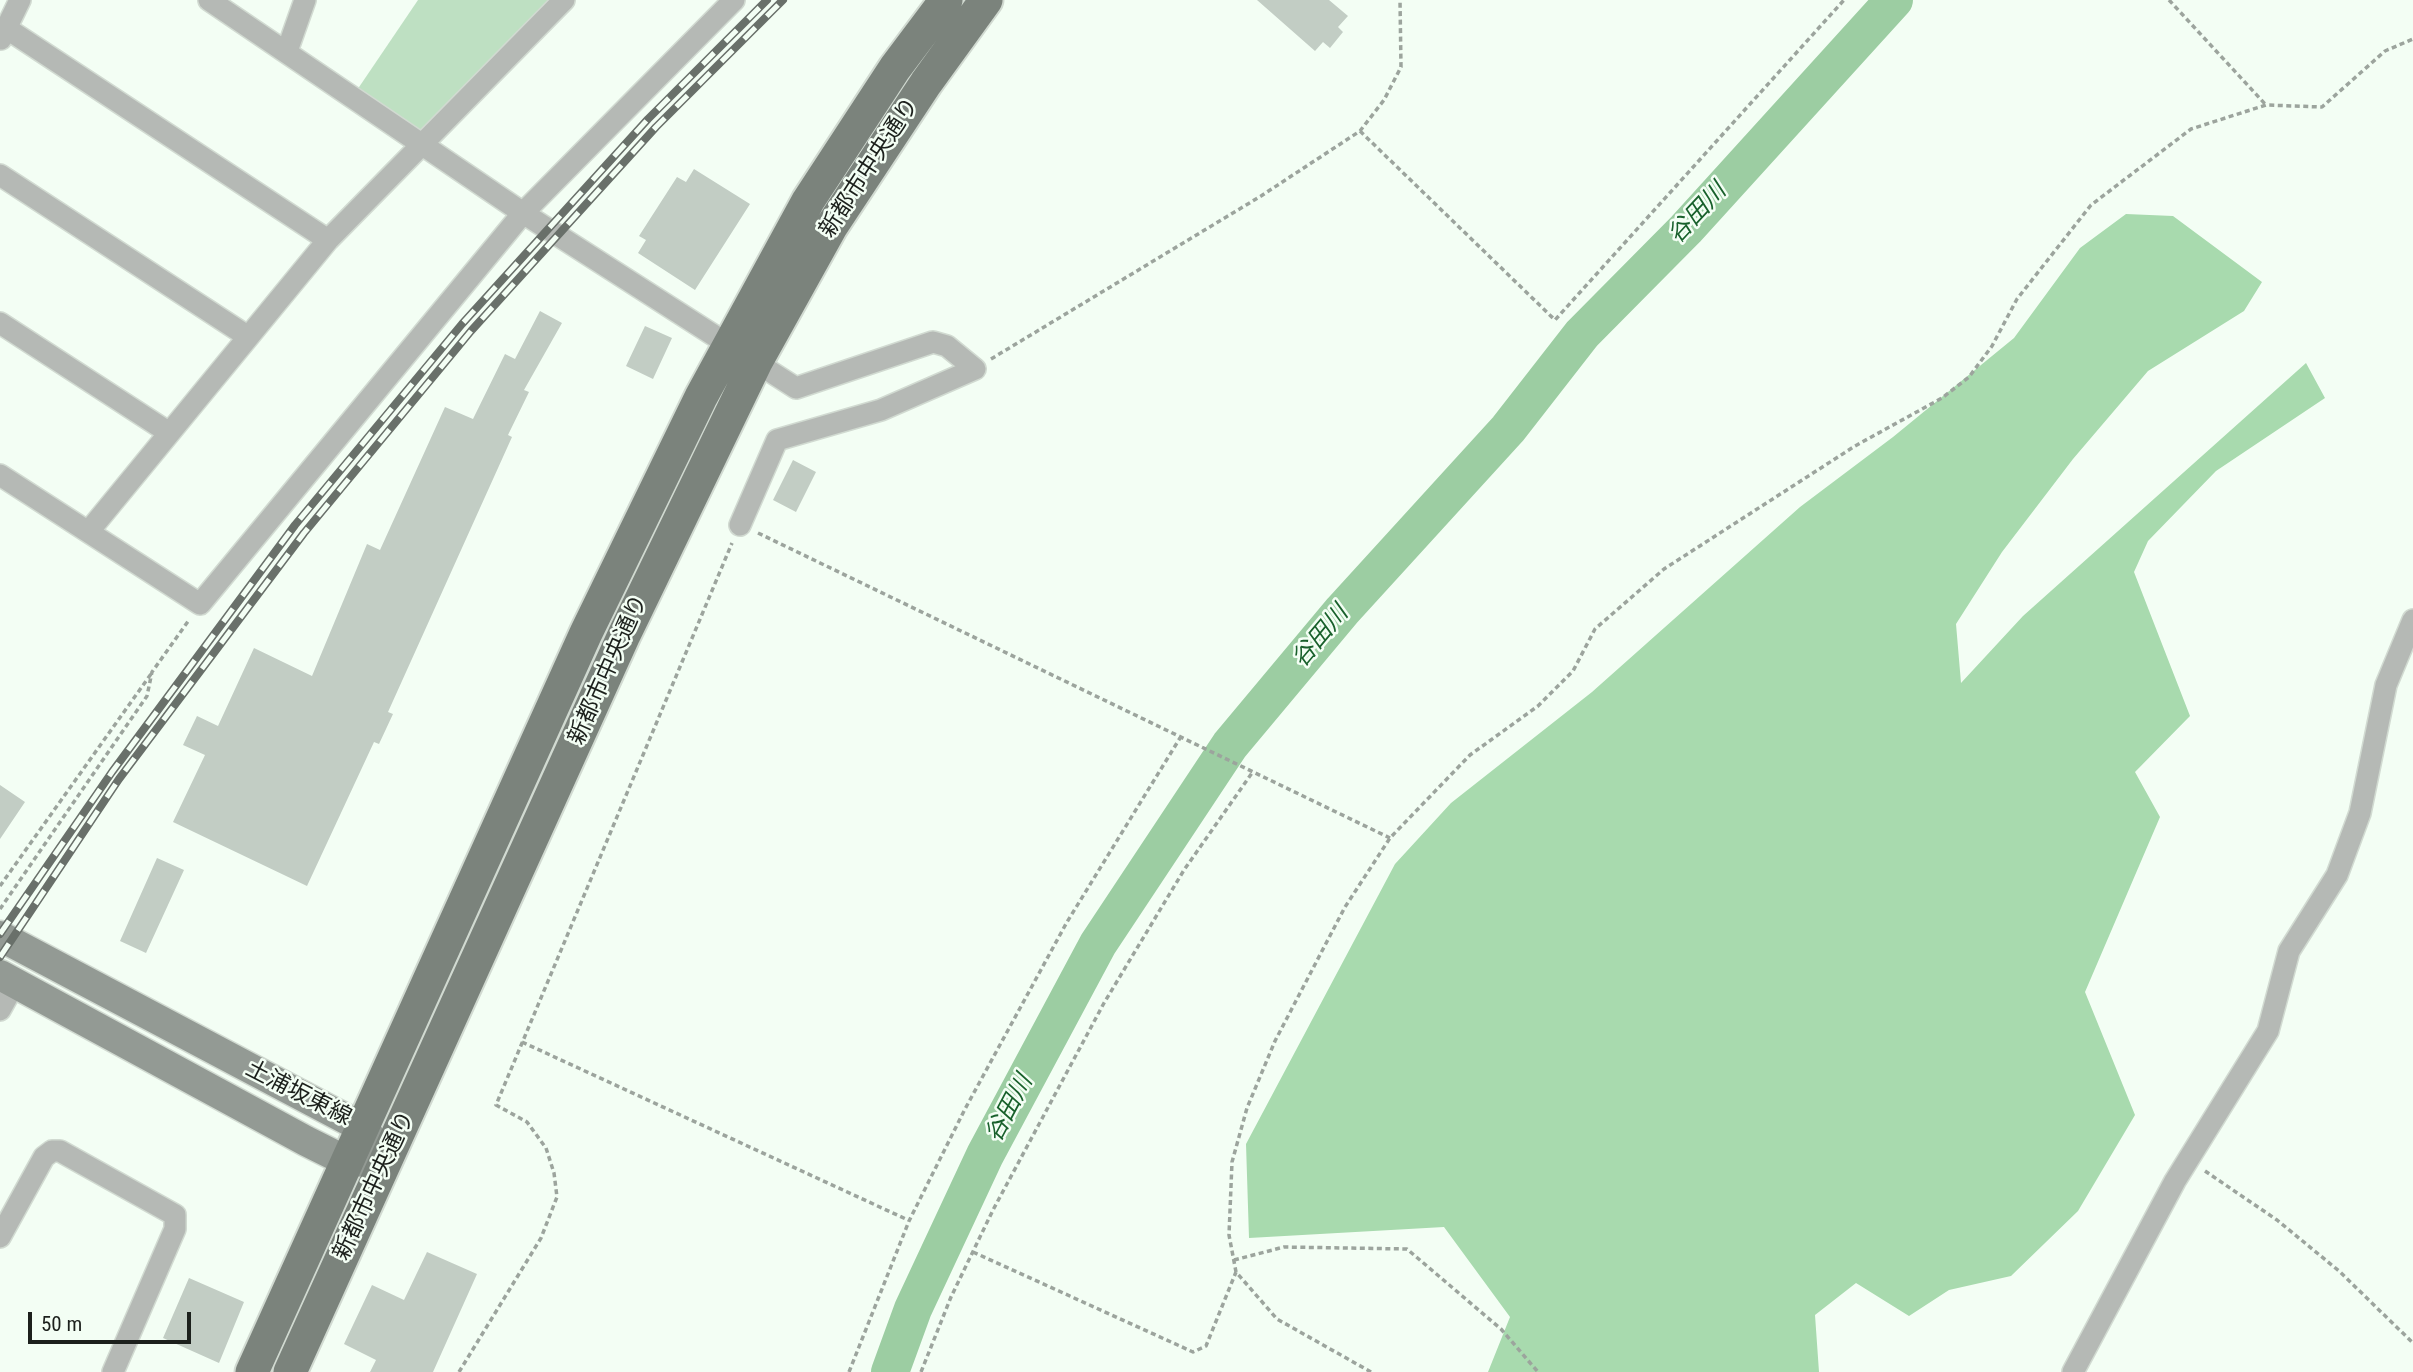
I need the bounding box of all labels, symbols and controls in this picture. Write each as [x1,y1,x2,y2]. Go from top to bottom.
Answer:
street label: 新都市中央通り [815,93,925,243]
water label: 谷田川 [1663,178,1733,250]
street label: 新都市中央通り [564,591,654,749]
water label: 谷田川 [1287,600,1355,674]
street label: 土浦坂東線 [241,1056,355,1132]
water label: 谷田川 [980,1070,1040,1148]
street label: 新都市中央通り [328,1107,422,1265]
scale bar [32,1298,194,1342]
text: 50 m [41,1312,82,1336]

